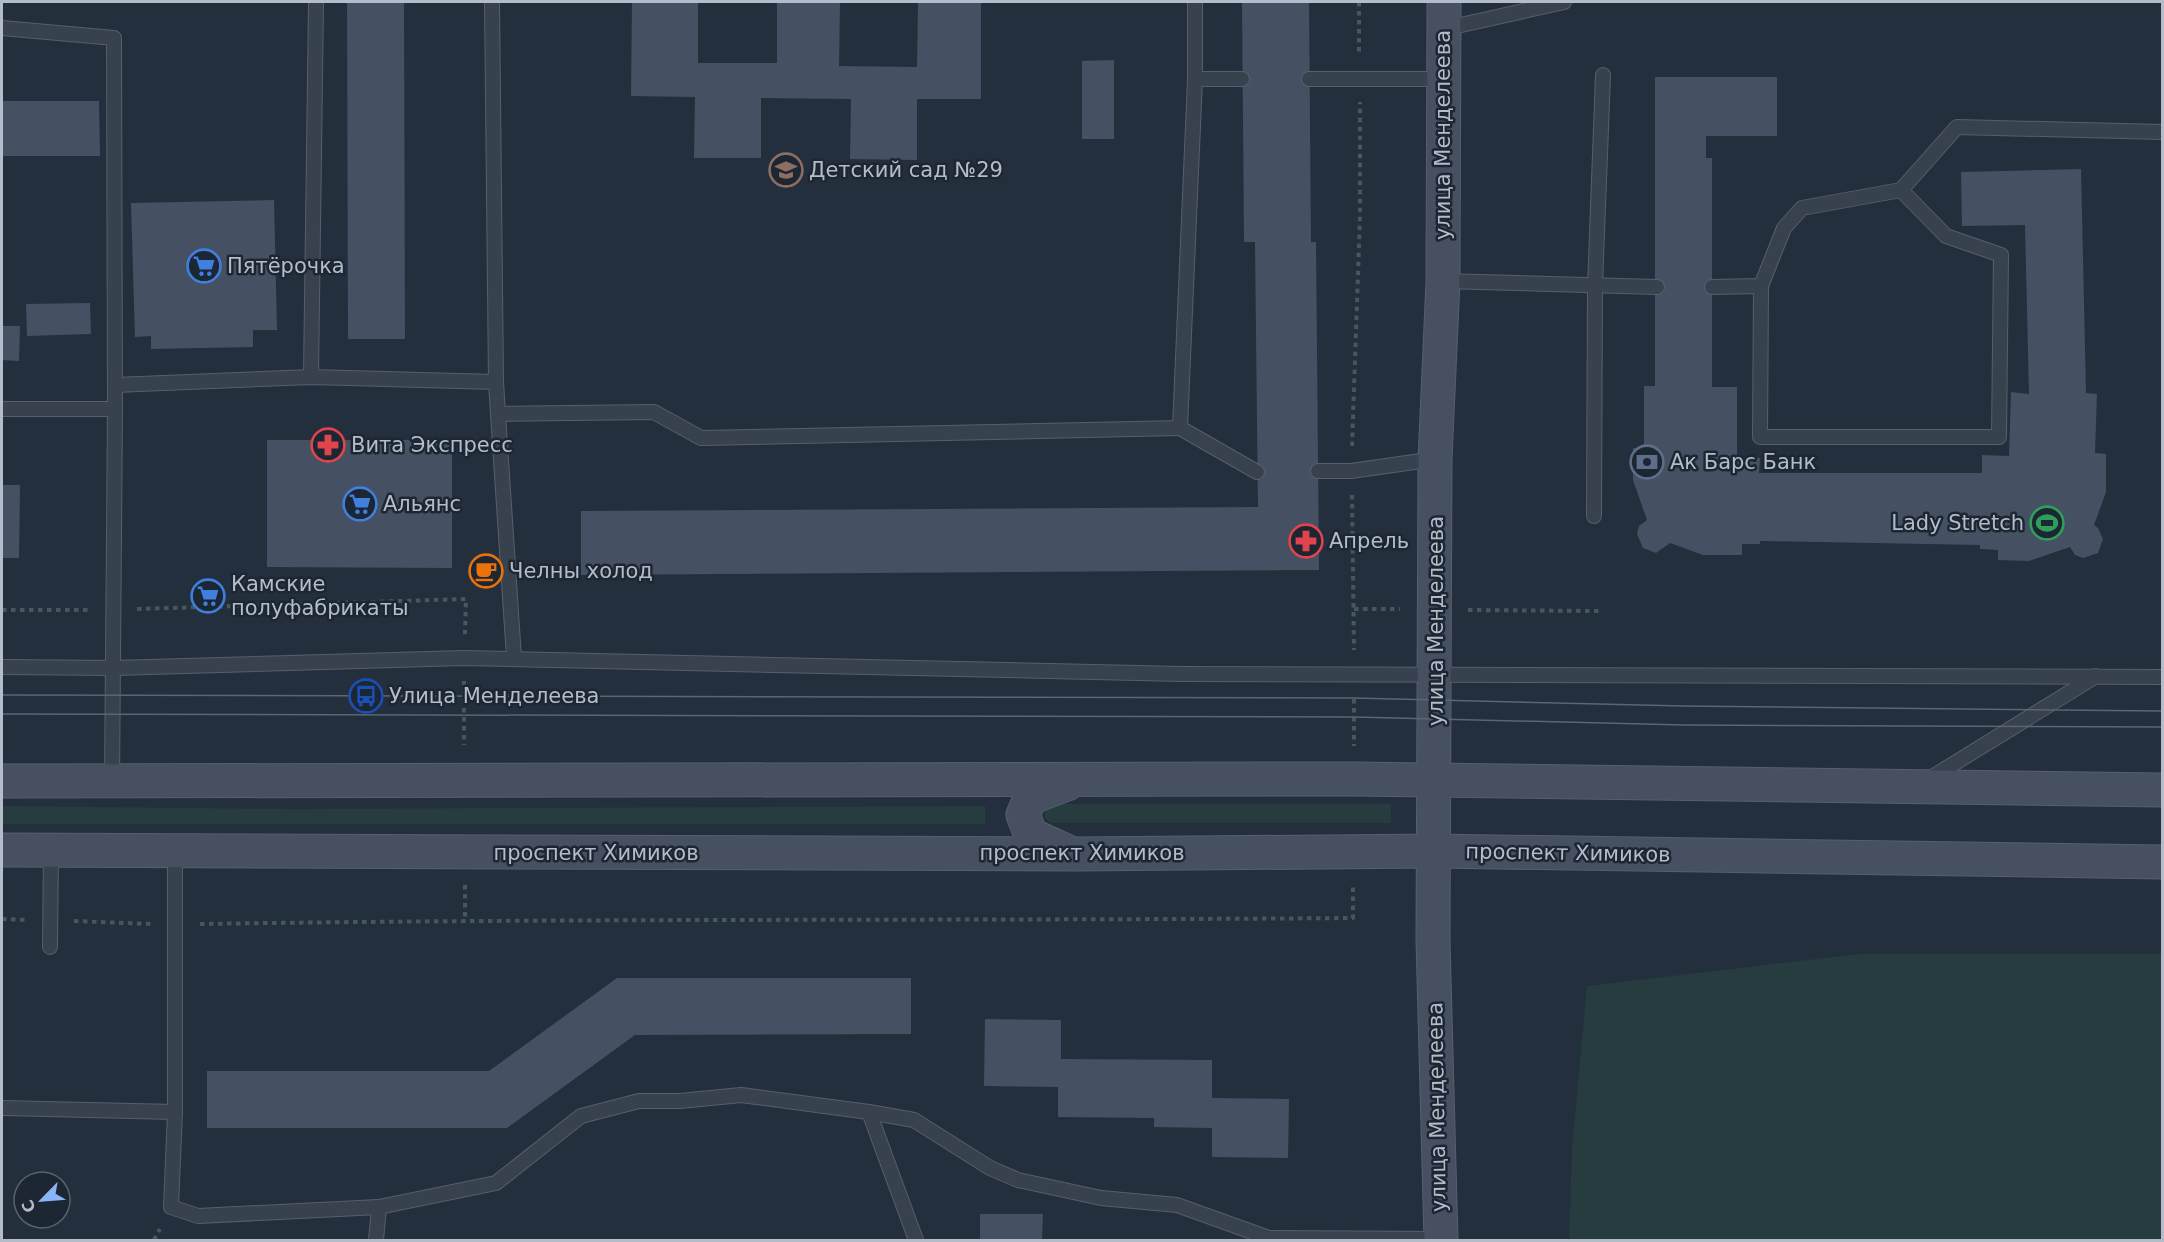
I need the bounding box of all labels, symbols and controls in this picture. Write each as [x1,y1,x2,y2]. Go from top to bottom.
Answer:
street label: улица Менделеева [1431,30,1455,240]
school or university icon: Детский сад №29 [768,152,804,188]
place label: Детский сад №29 [809,158,1003,182]
supermarket icon: Пятёрочка [186,248,222,284]
place label: Пятёрочка [227,254,345,278]
pharmacy icon: Вита Экспресс [310,427,346,463]
place label: Вита Экспресс [351,433,513,457]
bank icon: Ак Барс Банк [1629,444,1665,480]
place label: Ак Барс Банк [1670,450,1816,474]
supermarket icon: Альянс [342,486,378,522]
place label: Альянс [383,492,461,516]
sports icon: Lady Stretch [2029,505,2065,541]
place label: Lady Stretch [1891,511,2024,535]
street label: улица Менделеева [1424,516,1448,726]
pharmacy icon: Апрель [1288,523,1324,559]
place label: Апрель [1329,529,1409,553]
cafe icon: Челны холод [468,553,504,589]
place label: Челны холод [509,559,653,583]
place label: Камские полуфабрикаты [231,572,409,620]
supermarket icon: Камские полуфабрикаты [190,578,226,614]
bus stop icon: Улица Менделеева [348,678,384,714]
place label: Улица Менделеева [389,684,599,708]
street label: проспект Химиков [1465,839,1671,867]
street label: проспект Химиков [493,841,699,865]
street label: проспект Химиков [979,841,1185,865]
street label: улица Менделеева [1423,1002,1451,1212]
north arrow [12,1170,72,1230]
text: С [18,1197,40,1215]

